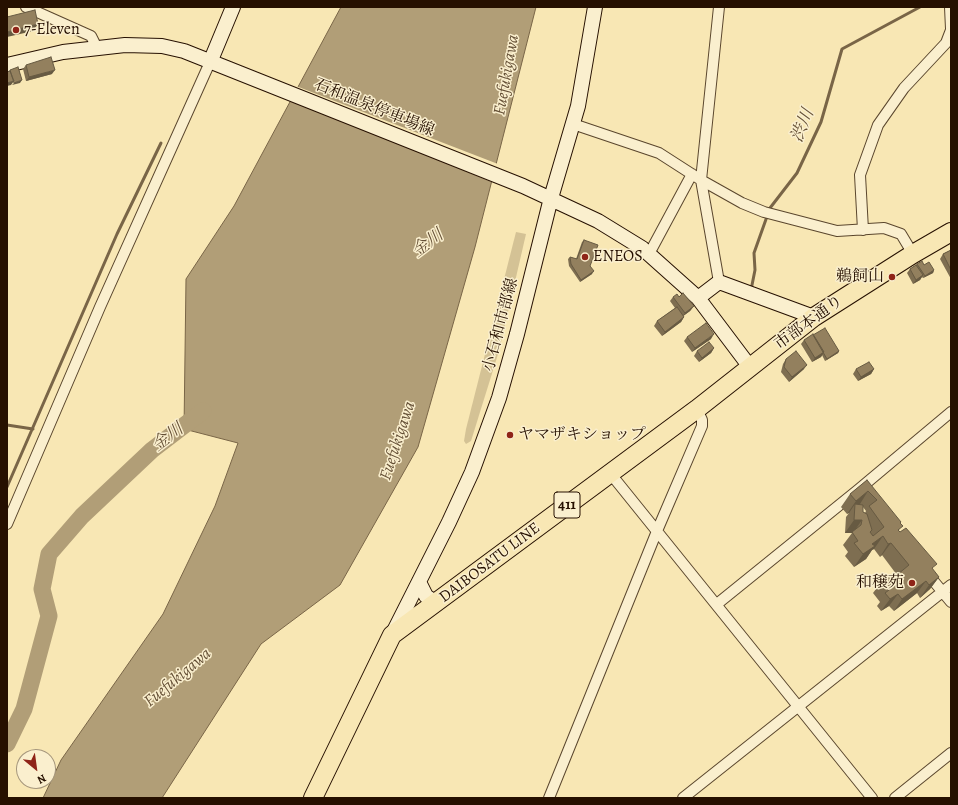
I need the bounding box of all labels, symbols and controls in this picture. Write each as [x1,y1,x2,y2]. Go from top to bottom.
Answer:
place label: 7-Eleven [24,20,80,40]
marker: 7-Eleven [11,25,21,35]
water label: Fuefukigawa [490,33,524,117]
street label: 石和温泉停車場線 [311,75,437,141]
water label: 渋川 [787,106,819,146]
water label: 金川 [408,226,448,262]
place label: ENEOS [593,247,643,267]
marker: ENEOS [580,252,590,262]
place label: 鵜飼山 [836,267,884,287]
marker: 鵜飼山 [887,272,897,282]
street label: 小石和市部線 [479,276,523,374]
street label: 市部本通り [771,292,847,354]
water label: Fuefukigawa [376,399,420,483]
water label: 金川 [148,420,188,456]
place label: ヤマザキショップ [518,425,646,445]
marker: ヤマザキショップ [505,430,515,440]
road number: 411 [554,492,580,518]
street label: DAIBOSATU LINE [436,519,544,607]
place label: 和穣苑 [856,573,904,593]
marker: 和穣苑 [907,578,917,588]
water label: Fuefukigawa [140,644,216,712]
north arrow [16,749,56,789]
text: N [34,771,49,788]

